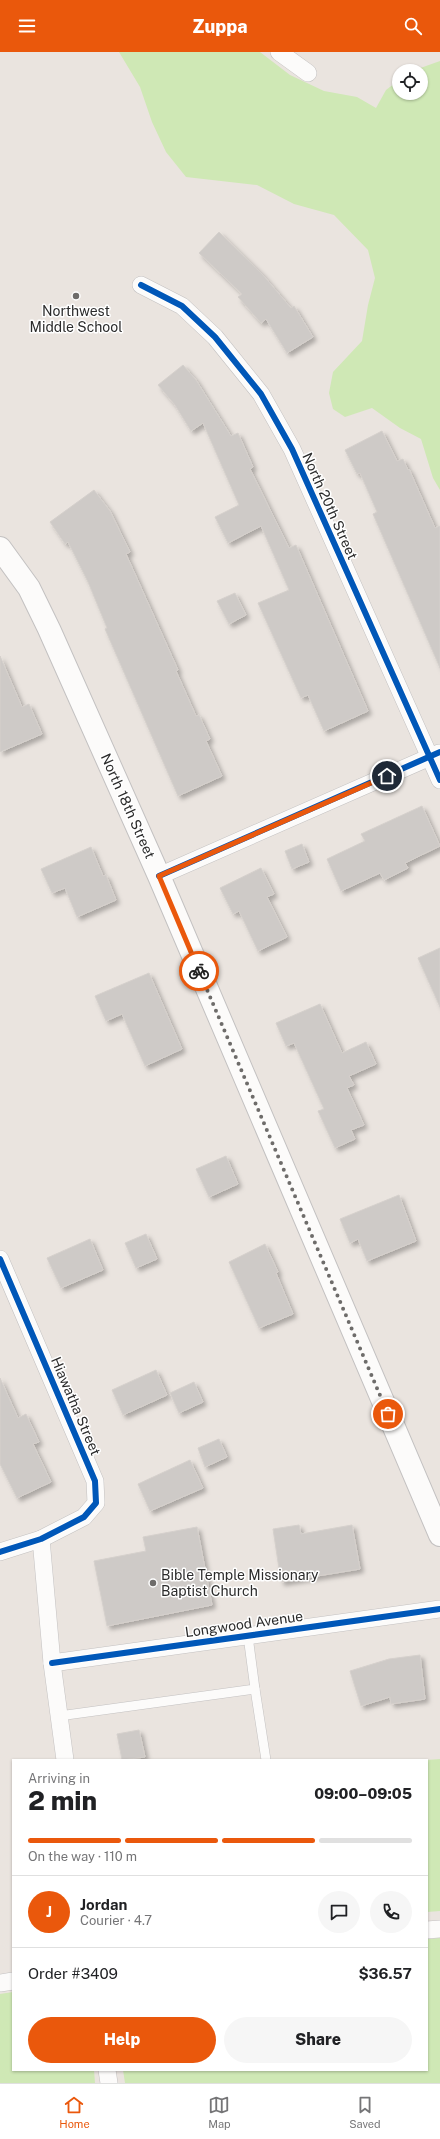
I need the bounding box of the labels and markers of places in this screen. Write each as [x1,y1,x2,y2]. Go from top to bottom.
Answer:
marker: Northwest Middle School [71,291,81,301]
place label: Northwest Middle School [30,303,122,335]
pin [370,759,404,793]
pin [371,1397,405,1431]
place label: Bible Temple Missionary Baptist Church [161,1567,319,1599]
marker: Bible Temple Missionary Baptist Church [148,1578,158,1588]

